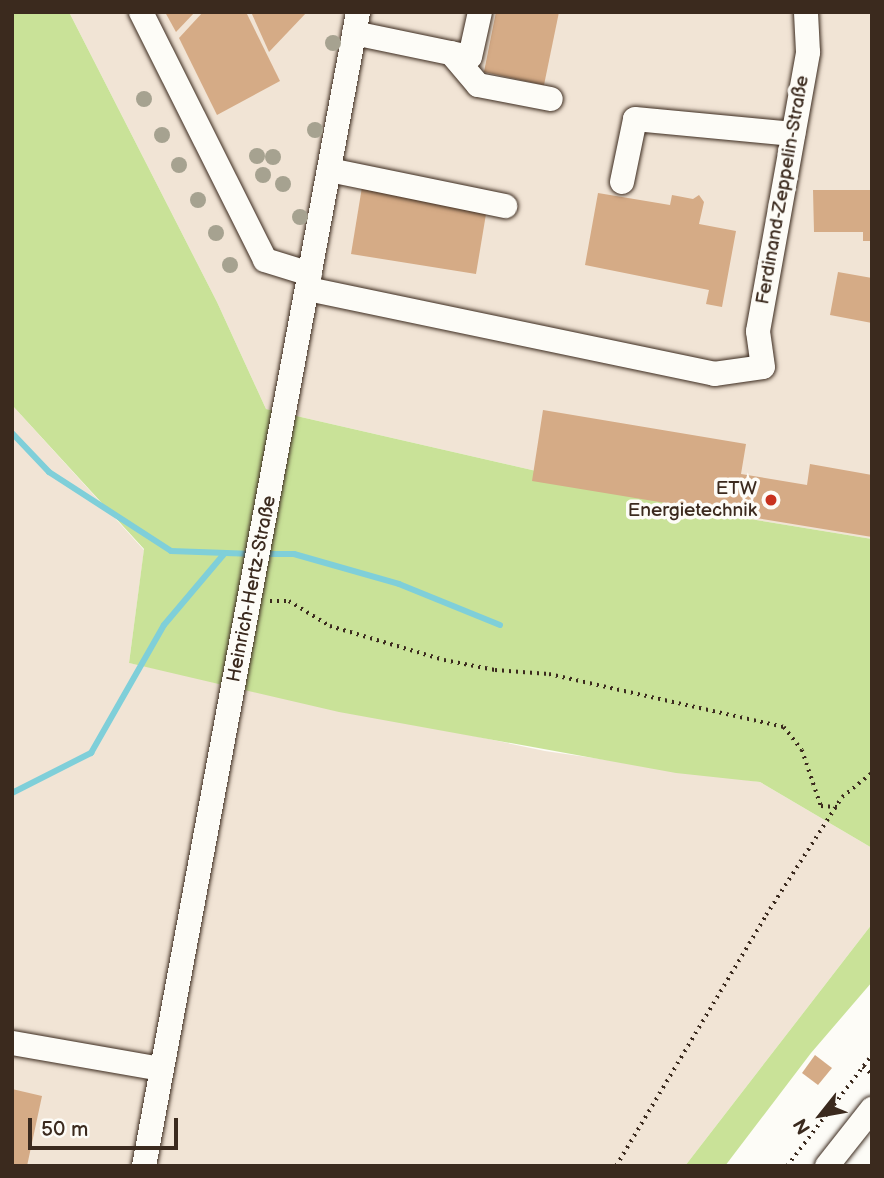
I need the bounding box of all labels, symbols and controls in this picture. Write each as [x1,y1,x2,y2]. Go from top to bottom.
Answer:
street label: Ferdinand-Zeppelin-Straße [752,74,814,306]
place label: ETW Energietechnik [628,478,757,522]
marker: ETW Energietechnik [763,492,779,508]
street label: Heinrich-Hertz-Straße [223,494,281,684]
north arrow [786,1080,856,1150]
scale bar [32,1104,182,1148]
text: N [789,1114,816,1138]
text: 50 m [41,1117,88,1142]

